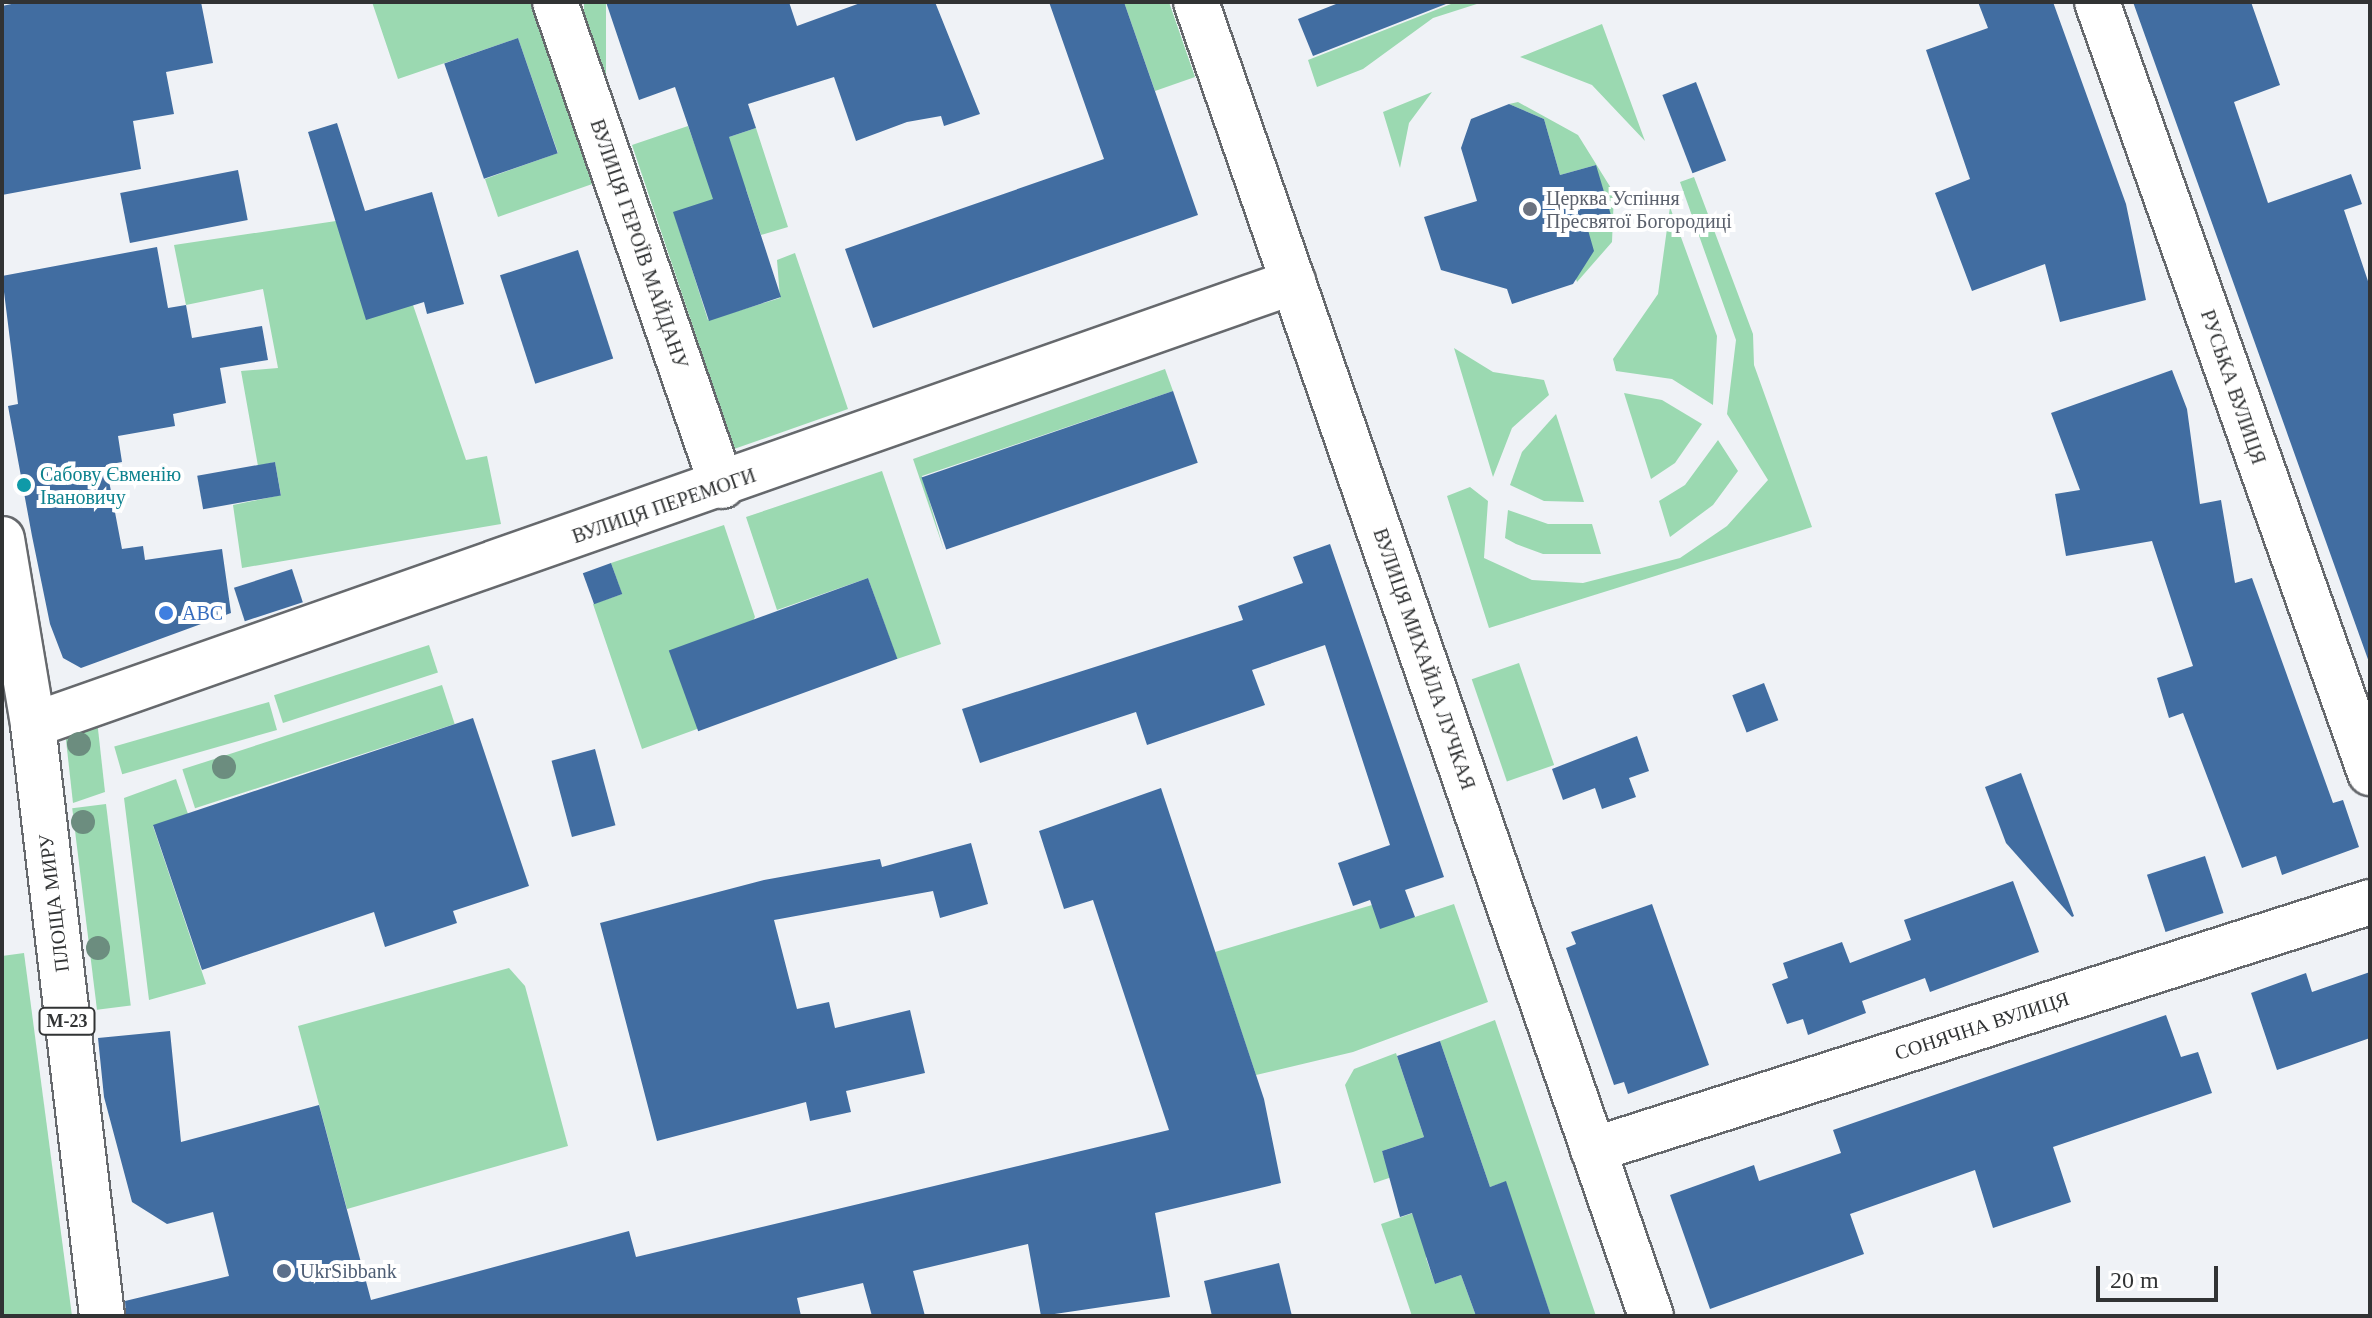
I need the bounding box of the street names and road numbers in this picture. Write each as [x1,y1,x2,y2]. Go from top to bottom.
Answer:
street label: ВУЛИЦЯ ГЕРОЇВ МАЙДАНУ [585,116,693,372]
street label: РУСЬКА ВУЛИЦЯ [2195,307,2271,467]
street label: ВУЛИЦЯ ПЕРЕМОГИ [569,463,759,549]
street label: ВУЛИЦЯ МИХАЙЛА ЛУЧКАЯ [1368,525,1480,793]
street label: ПЛОЩА МИРУ [34,833,74,973]
street label: СОНЯЧНА ВУЛИЦЯ [1892,986,2072,1066]
road number: М-23 [37,1007,97,1035]

